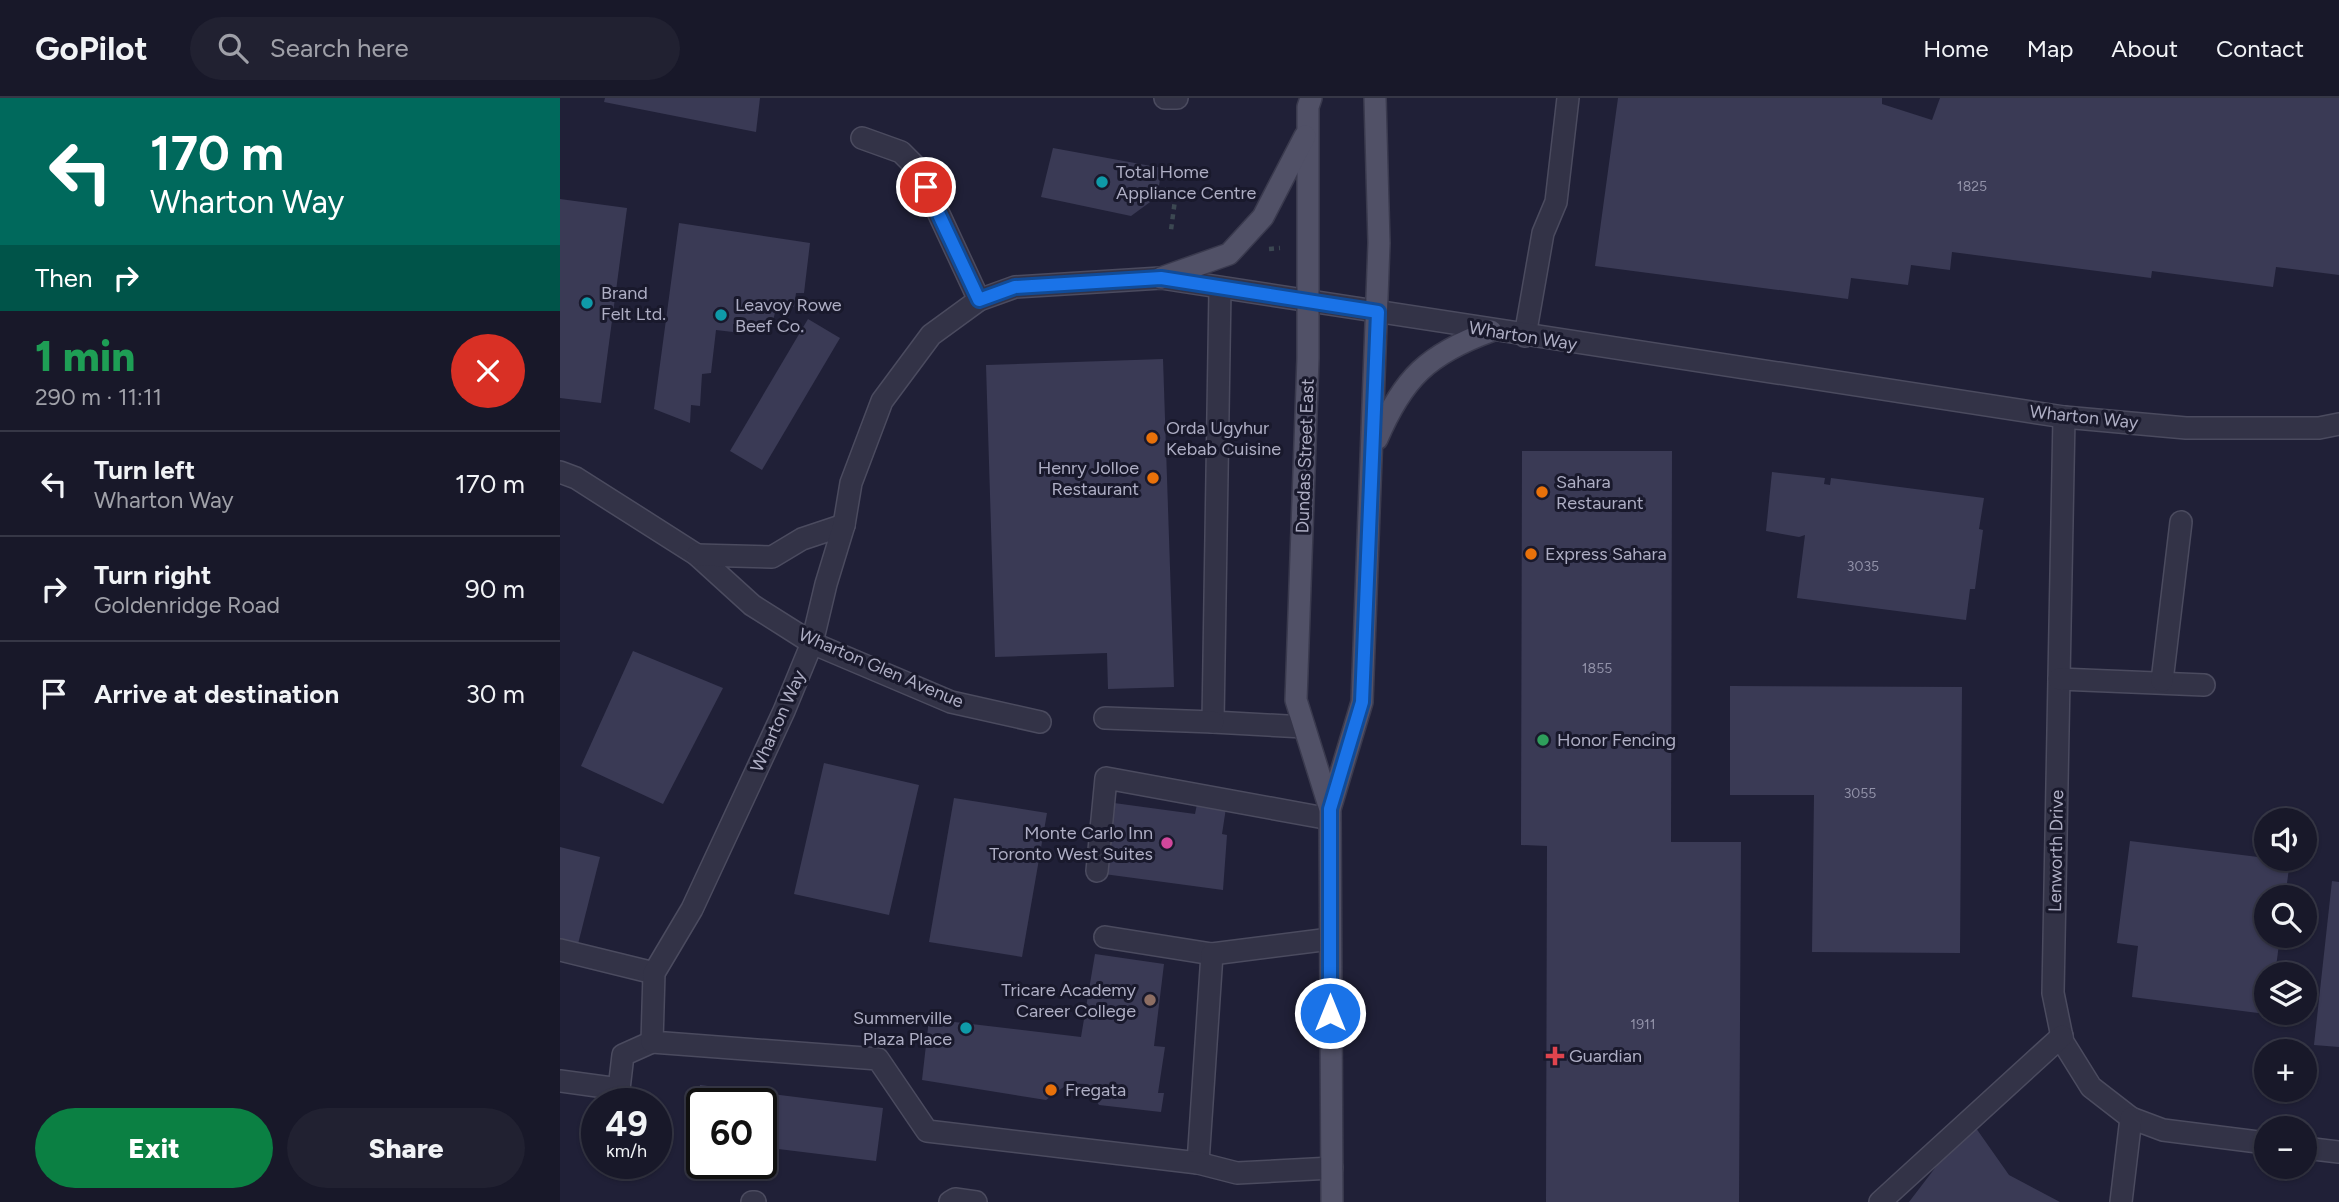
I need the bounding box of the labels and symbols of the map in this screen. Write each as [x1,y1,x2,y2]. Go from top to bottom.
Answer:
pin [896,157,956,217]
place label: Total Home Appliance Centre [1116,161,1257,204]
marker: Total Home Appliance Centre [1094,174,1110,190]
house number: 1825 [1957,178,1987,195]
place label: Brand Felt Ltd. [601,282,666,325]
place label: Leavoy Rowe Beef Co. [735,294,842,337]
marker: Brand Felt Ltd. [579,295,595,311]
marker: Leavoy Rowe Beef Co. [713,307,729,323]
street label: Wharton Way [1467,317,1579,355]
street label: Dundas Street East [1291,378,1319,534]
street label: Wharton Way [2028,400,2140,434]
place label: Orda Ugyhur Kebab Cuisine [1166,417,1281,460]
marker: Orda Ugyhur Kebab Cuisine [1144,430,1160,446]
place label: Henry Jolloe Restaurant [1038,457,1139,500]
marker: Henry Jolloe Restaurant [1145,470,1161,486]
place label: Sahara Restaurant [1556,471,1644,514]
marker: Sahara Restaurant [1534,484,1550,500]
place label: Express Sahara [1545,543,1667,565]
marker: Express Sahara [1523,546,1539,562]
house number: 3035 [1847,558,1879,575]
street label: Wharton Glen Avenue [795,623,967,713]
house number: 1855 [1582,660,1612,677]
street label: Wharton Way [746,666,810,775]
place label: Honor Fencing [1557,729,1676,751]
marker: Honor Fencing [1535,732,1551,748]
house number: 3055 [1844,785,1876,802]
street label: Lenworth Drive [2044,789,2068,912]
place label: Monte Carlo Inn Toronto West Suites [989,822,1153,865]
marker: Monte Carlo Inn Toronto West Suites [1159,835,1175,851]
position arrow [1293,976,1367,1050]
place label: Tricare Academy Career College [1001,979,1137,1022]
marker: Tricare Academy Career College [1142,992,1158,1008]
place label: Summerville Plaza Place [853,1007,952,1050]
house number: 1911 [1630,1016,1656,1033]
marker: Summerville Plaza Place [958,1020,974,1036]
place label: Guardian [1569,1045,1642,1067]
marker: Guardian [1547,1048,1563,1064]
place label: Fregata [1065,1079,1126,1101]
marker: Fregata [1043,1082,1059,1098]
speed limit sign: 60 [686,1088,777,1179]

